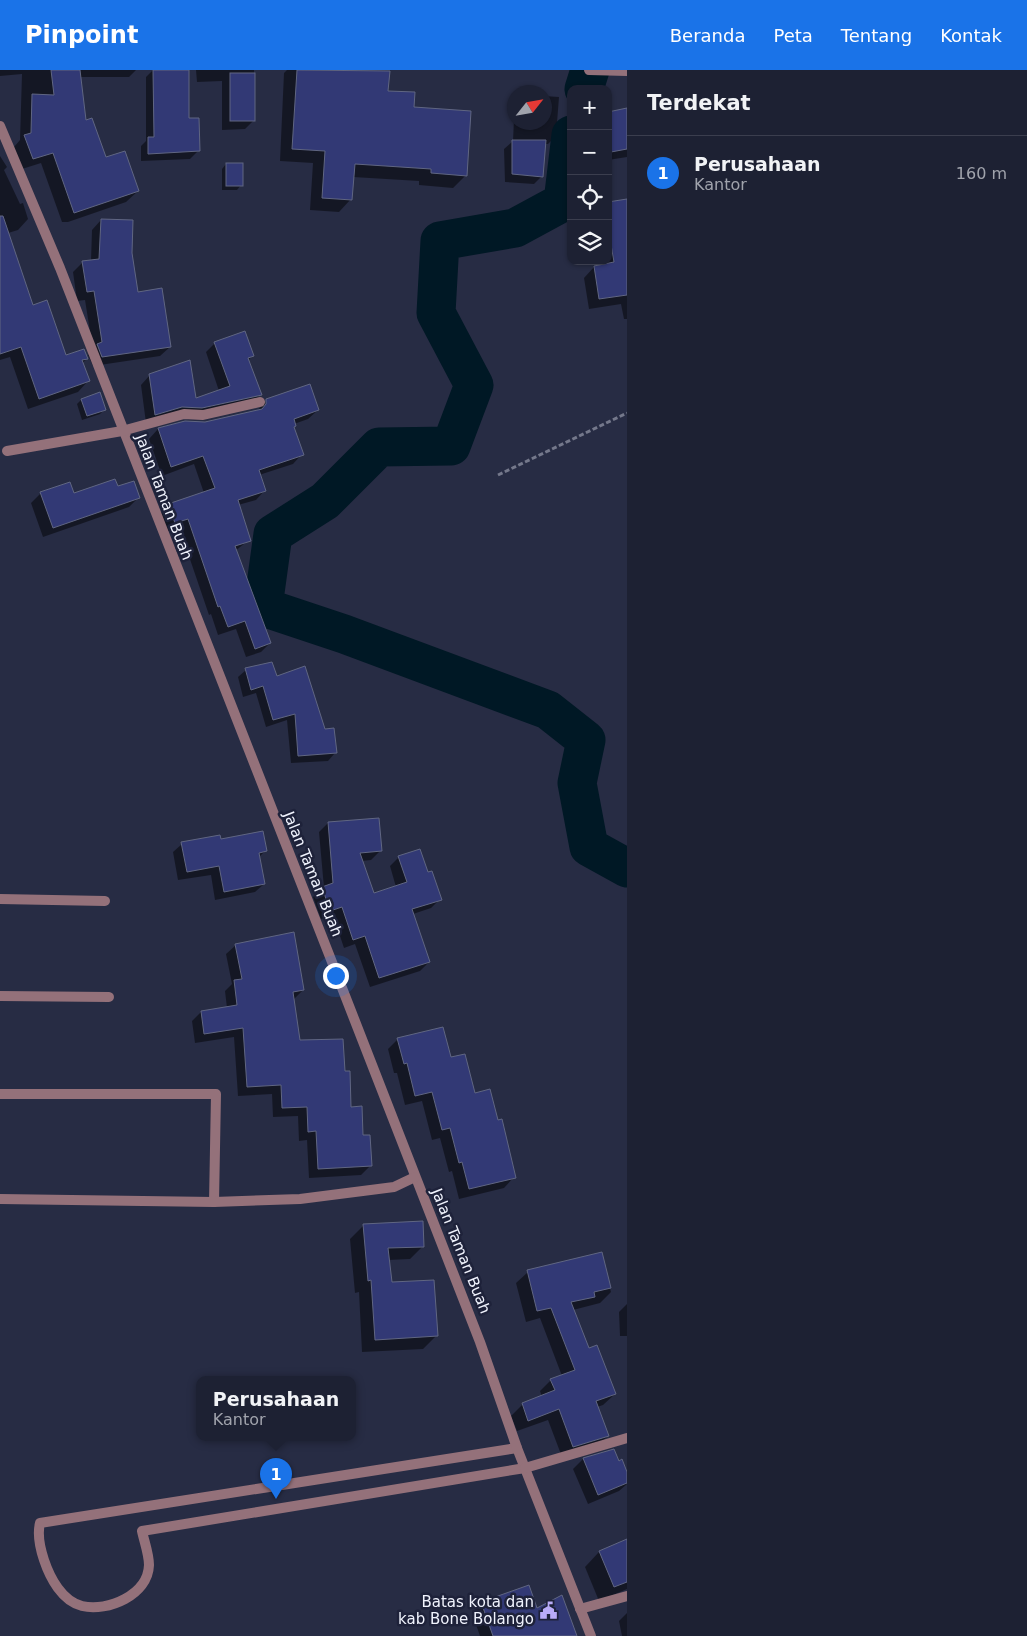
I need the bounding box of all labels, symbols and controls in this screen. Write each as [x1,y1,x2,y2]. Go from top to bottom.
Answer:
text: Pinpoint [25,21,138,49]
text: Beranda [670,25,745,46]
text: Peta [773,25,813,46]
text: Tentang [841,25,912,46]
text: Kontak [940,25,1002,46]
north arrow [507,85,552,130]
map controls [567,85,612,265]
button: + [567,85,612,130]
text: Terdekat [647,91,751,115]
button: − [567,130,612,175]
text: Perusahaan [694,153,821,175]
text: 1 [657,164,669,183]
text: 160 m [956,164,1007,183]
button: locate [567,175,612,220]
text: Kantor [694,175,747,194]
button: layers [567,220,612,265]
street label: Jalan Taman Buah [131,430,196,563]
street label: Jalan Taman Buah [279,808,346,939]
your location [323,963,349,989]
street label: Jalan Taman Buah [427,1185,494,1316]
popup [196,1376,356,1441]
text: Perusahaan [213,1388,339,1410]
text: Kantor [213,1410,266,1429]
pin: 1 [260,1458,292,1499]
place label: Batas kota dan kab Bone Bolango [398,1593,534,1628]
public building icon: Batas kota dan kab Bone Bolango [538,1601,558,1621]

